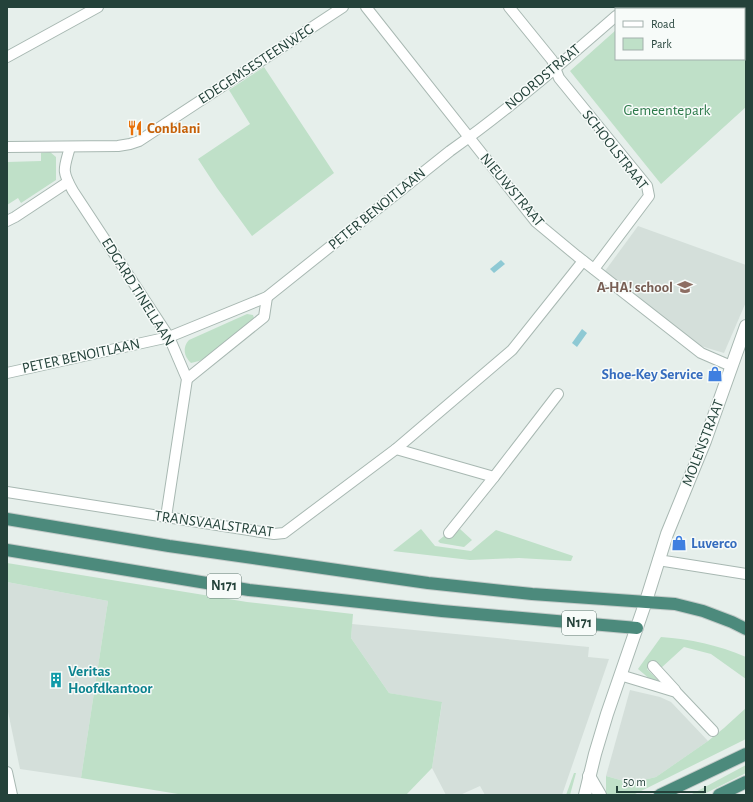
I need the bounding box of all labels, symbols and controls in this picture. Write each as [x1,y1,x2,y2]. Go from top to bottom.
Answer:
legend [615,8,745,60]
text: Road [651,18,675,30]
street label: EDEGEMSESTEENWEG [196,21,316,107]
text: Park [651,38,672,50]
street label: NOORDSTRAAT [502,41,584,113]
park label: Gemeentepark [624,103,711,118]
street label: SCHOOLSTRAAT [579,107,651,193]
restaurant icon: Conblani [126,119,144,137]
place label: Conblani [147,121,201,136]
street label: NIEUWSTRAAT [477,151,547,230]
street label: PETER BENOITLAAN [326,165,428,253]
street label: EDGARD TINELLAAN [99,235,177,349]
school or university icon: A-HA! school [676,278,694,296]
place label: A-HA! school [597,280,673,295]
street label: PETER BENOITLAAN [21,336,141,376]
shop icon: Shoe-Key Service [706,365,724,383]
place label: Shoe-Key Service [601,367,703,382]
street label: MOLENSTRAAT [680,397,727,488]
street label: TRANSVAALSTRAAT [154,508,275,540]
shop icon: Luverco [670,534,688,552]
place label: Luverco [691,536,737,551]
road number: N171 [207,574,241,598]
road number: N171 [562,611,596,635]
place label: Veritas Hoofdkantoor [68,664,153,696]
building icon: Veritas Hoofdkantoor [47,671,65,689]
scale bar [617,768,705,794]
text: 50 m [623,776,646,788]

